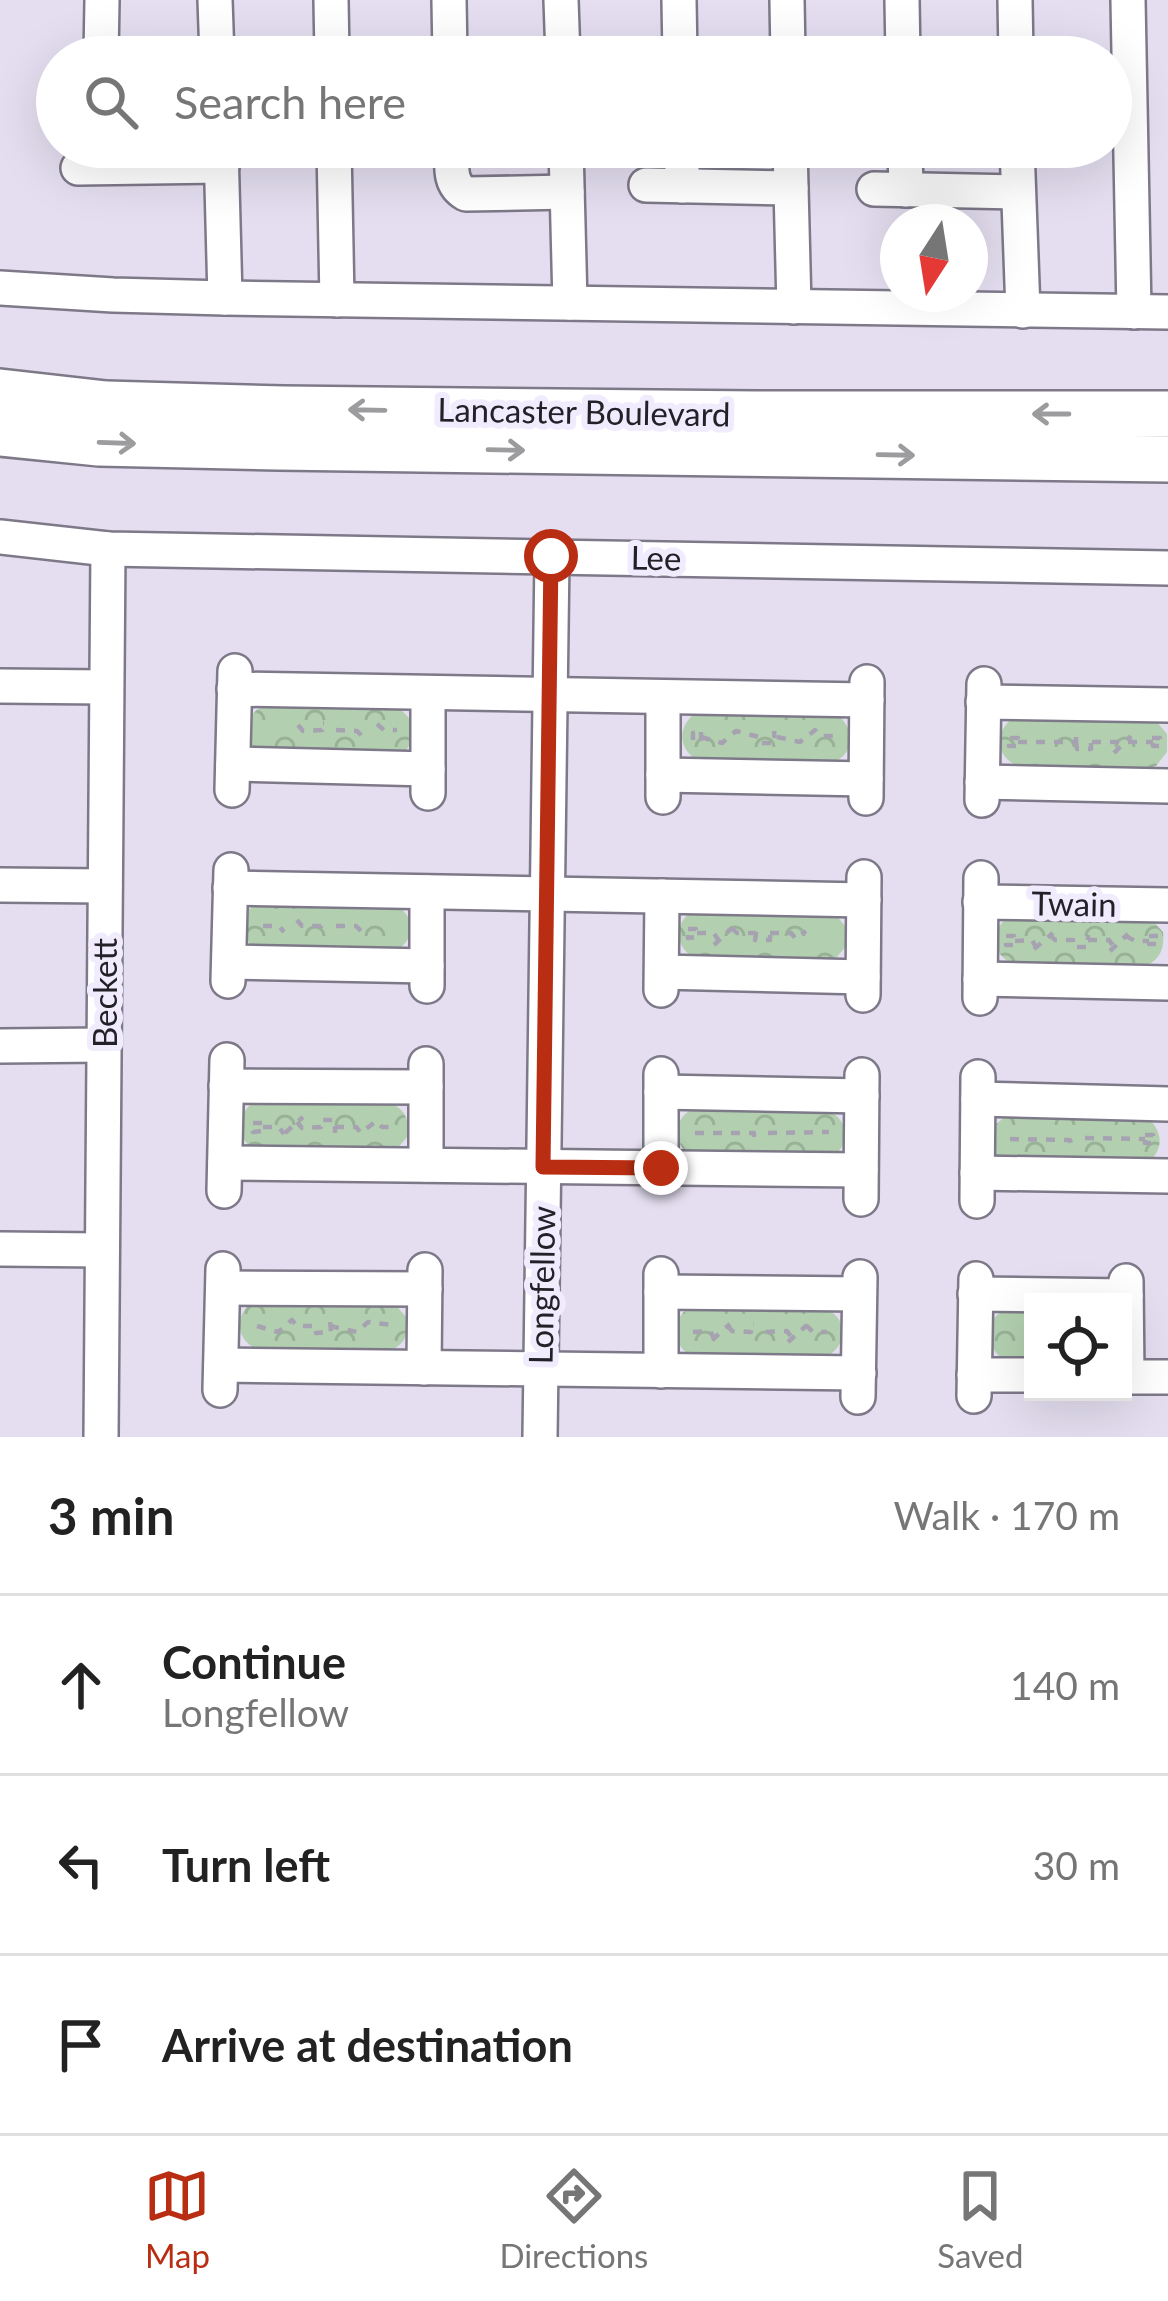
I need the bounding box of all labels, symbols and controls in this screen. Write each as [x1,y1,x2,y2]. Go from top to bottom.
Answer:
search box [36,36,1132,168]
icon: search [78,69,144,135]
text: Search here [174,75,406,129]
north arrow [880,204,988,312]
street label: Lancaster Boulevard [437,388,731,434]
one-way arrow [348,399,387,421]
one-way arrow [1032,403,1071,425]
one-way arrow [97,431,136,454]
one-way arrow [486,438,525,461]
one-way arrow [876,444,915,466]
route start [524,529,578,583]
street label: Lee [630,537,682,577]
street label: Twain [1031,882,1117,924]
street label: Beckett [84,938,124,1048]
route end [634,1141,688,1195]
street label: Longfellow [520,1205,562,1365]
map controls [1024,1293,1132,1401]
button: locate [1024,1293,1132,1401]
text: 3 min [48,1485,174,1546]
text: Walk · 170 m [893,1492,1120,1538]
text: Continue [162,1635,346,1689]
icon: ahead [48,1652,114,1718]
text: 140 m [1010,1662,1120,1708]
text: Longfellow [162,1689,349,1735]
icon: left [48,1832,114,1898]
text: Turn left [162,1838,330,1892]
text: 30 m [1033,1842,1120,1888]
icon: arrive [48,2012,114,2078]
text: Arrive at destination [162,2018,573,2072]
tab: Map [144,2163,210,2275]
tab: Directions [499,2163,648,2275]
tab: Saved [937,2163,1024,2275]

